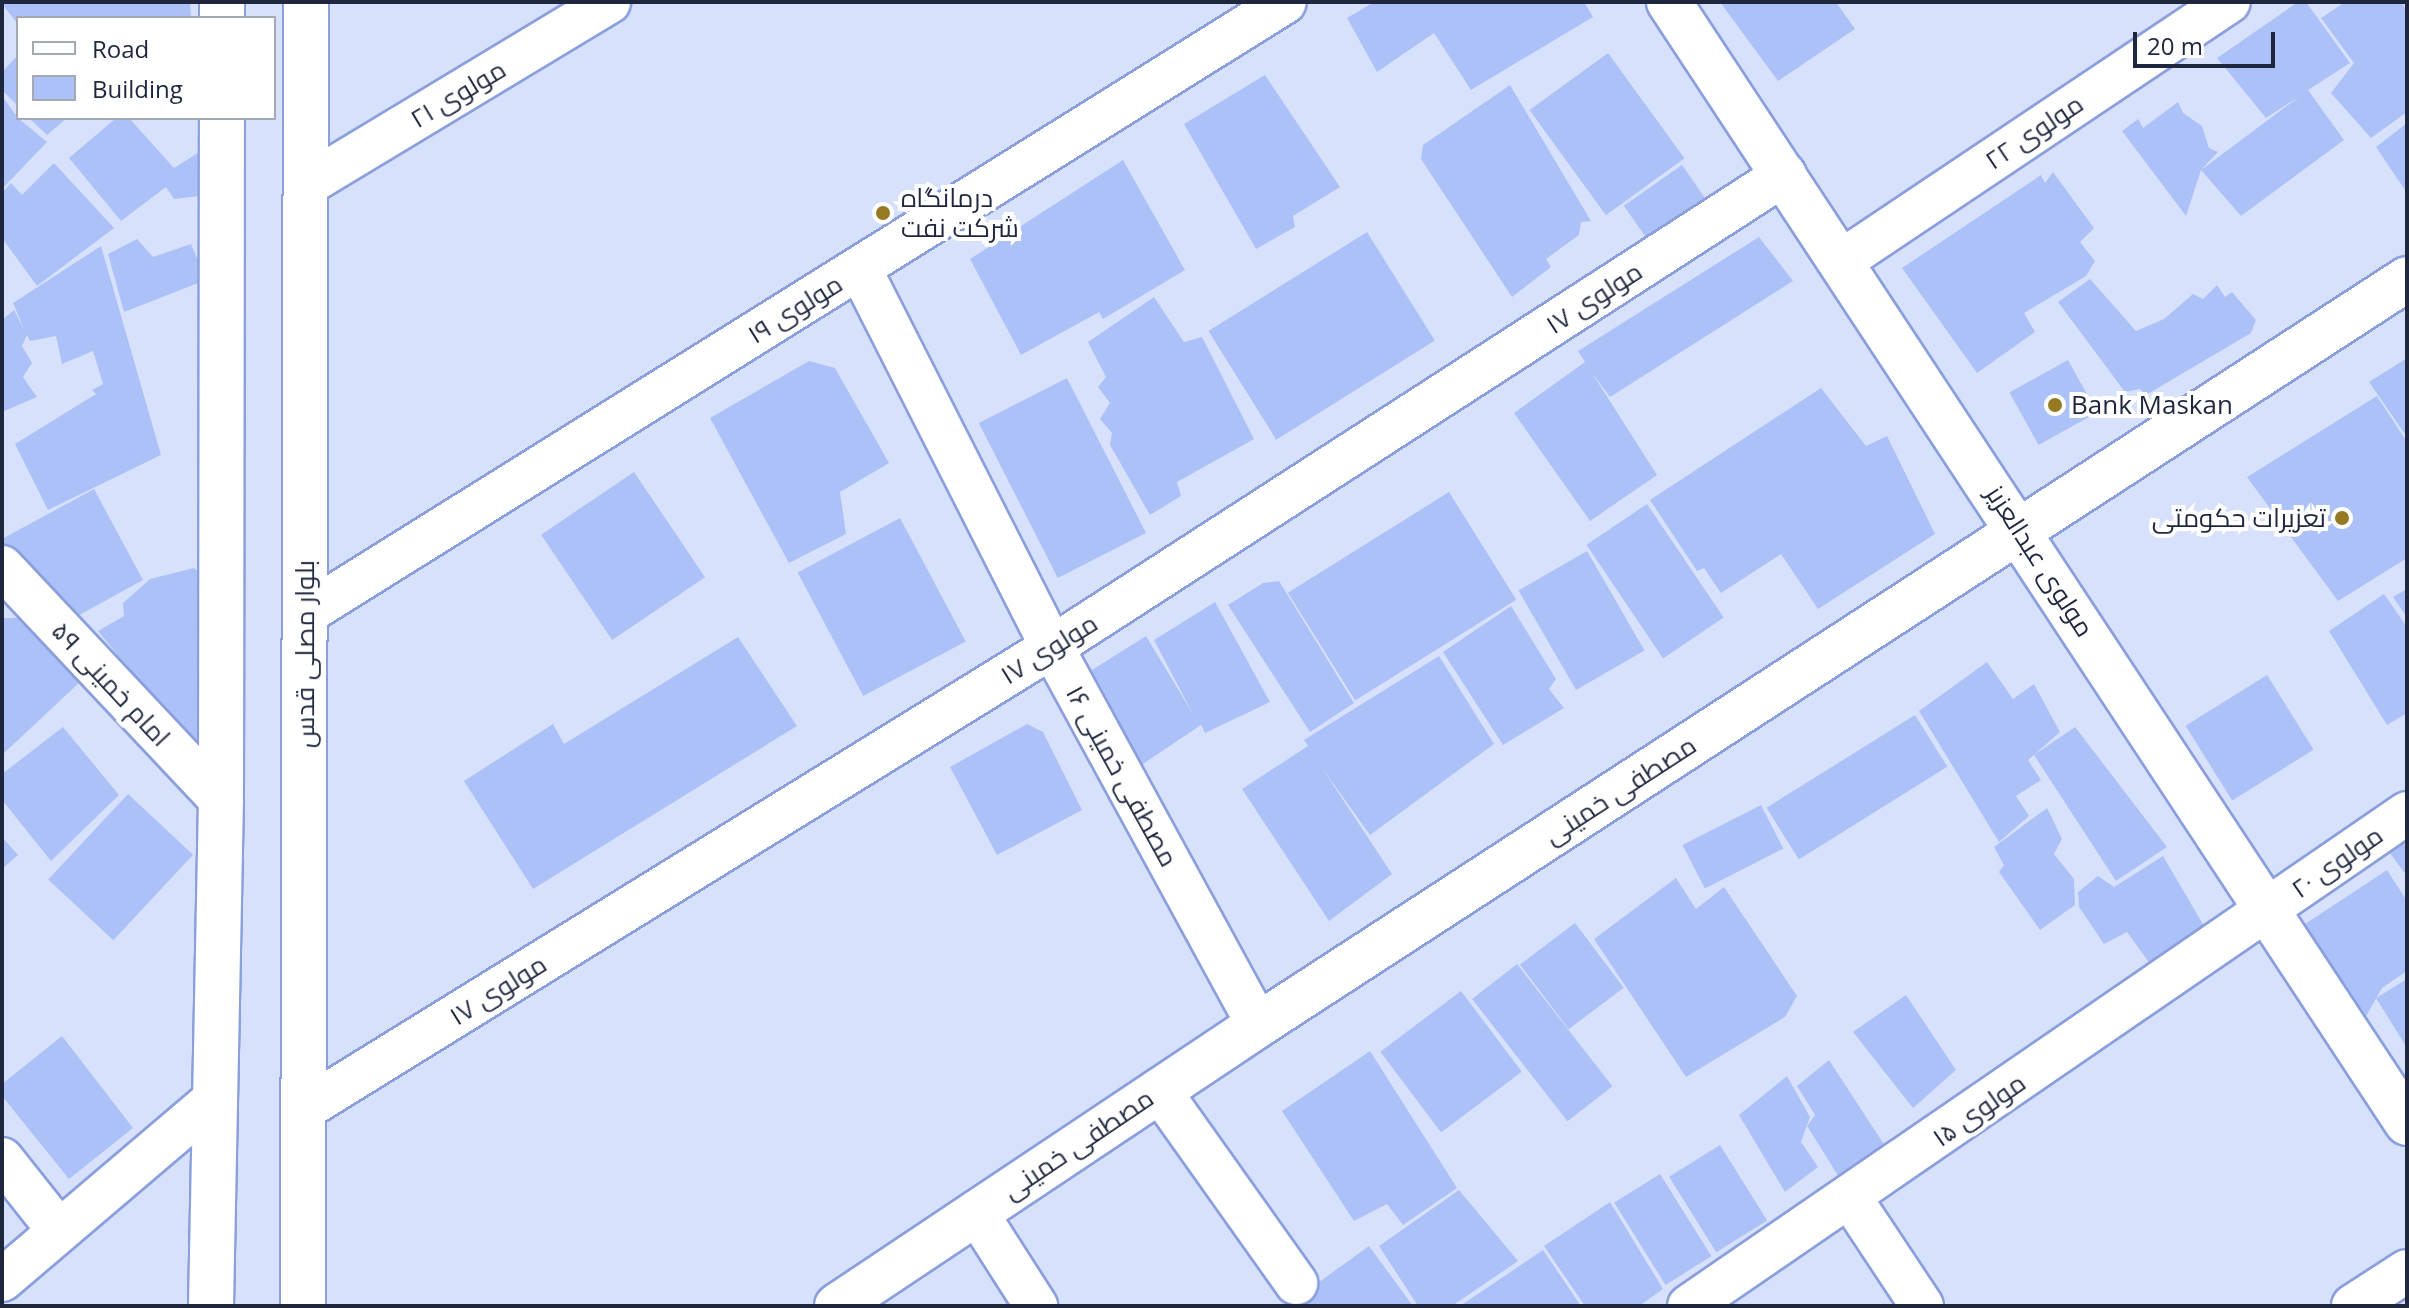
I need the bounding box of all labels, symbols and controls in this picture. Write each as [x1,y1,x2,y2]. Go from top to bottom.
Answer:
legend [16,16,276,120]
scale bar [2137,16,2279,66]
text: 20 m [2147,29,2203,62]
text: Road [92,32,149,65]
street label: مولوی ۲۱ [405,53,511,135]
text: Building [92,72,183,105]
street label: مولوی ۲۲ [1979,88,2089,176]
place label: درمانگاه شرکت نفت [901,182,1019,244]
marker: درمانگاه شرکت نفت [872,202,894,224]
street label: مولوی ۱۷ [1540,255,1648,341]
street label: مولوی ۱۹ [742,268,848,350]
place label: Bank Maskan [2071,389,2233,421]
marker: Bank Maskan [2046,396,2064,414]
street label: مولوی عبدالعزیز [1980,479,2100,643]
place label: تعزیرات حکومتی [2152,502,2326,534]
marker: تعزیرات حکومتی [2333,509,2351,527]
street label: بلوار مصلی قدس [289,560,321,748]
street label: مولوی ۱۷ [995,607,1103,691]
street label: امام خمینی ۵۹ [45,615,177,753]
street label: مصطفی خمینی ۱۶ [1059,680,1185,872]
street label: مصطفی خمینی [1538,729,1702,851]
street label: مولوی ۲۰ [2285,819,2389,905]
street label: مولوی ۱۷ [444,948,552,1032]
street label: مولوی ۱۵ [1927,1067,2031,1153]
street label: مصطفی خمینی [997,1082,1159,1206]

